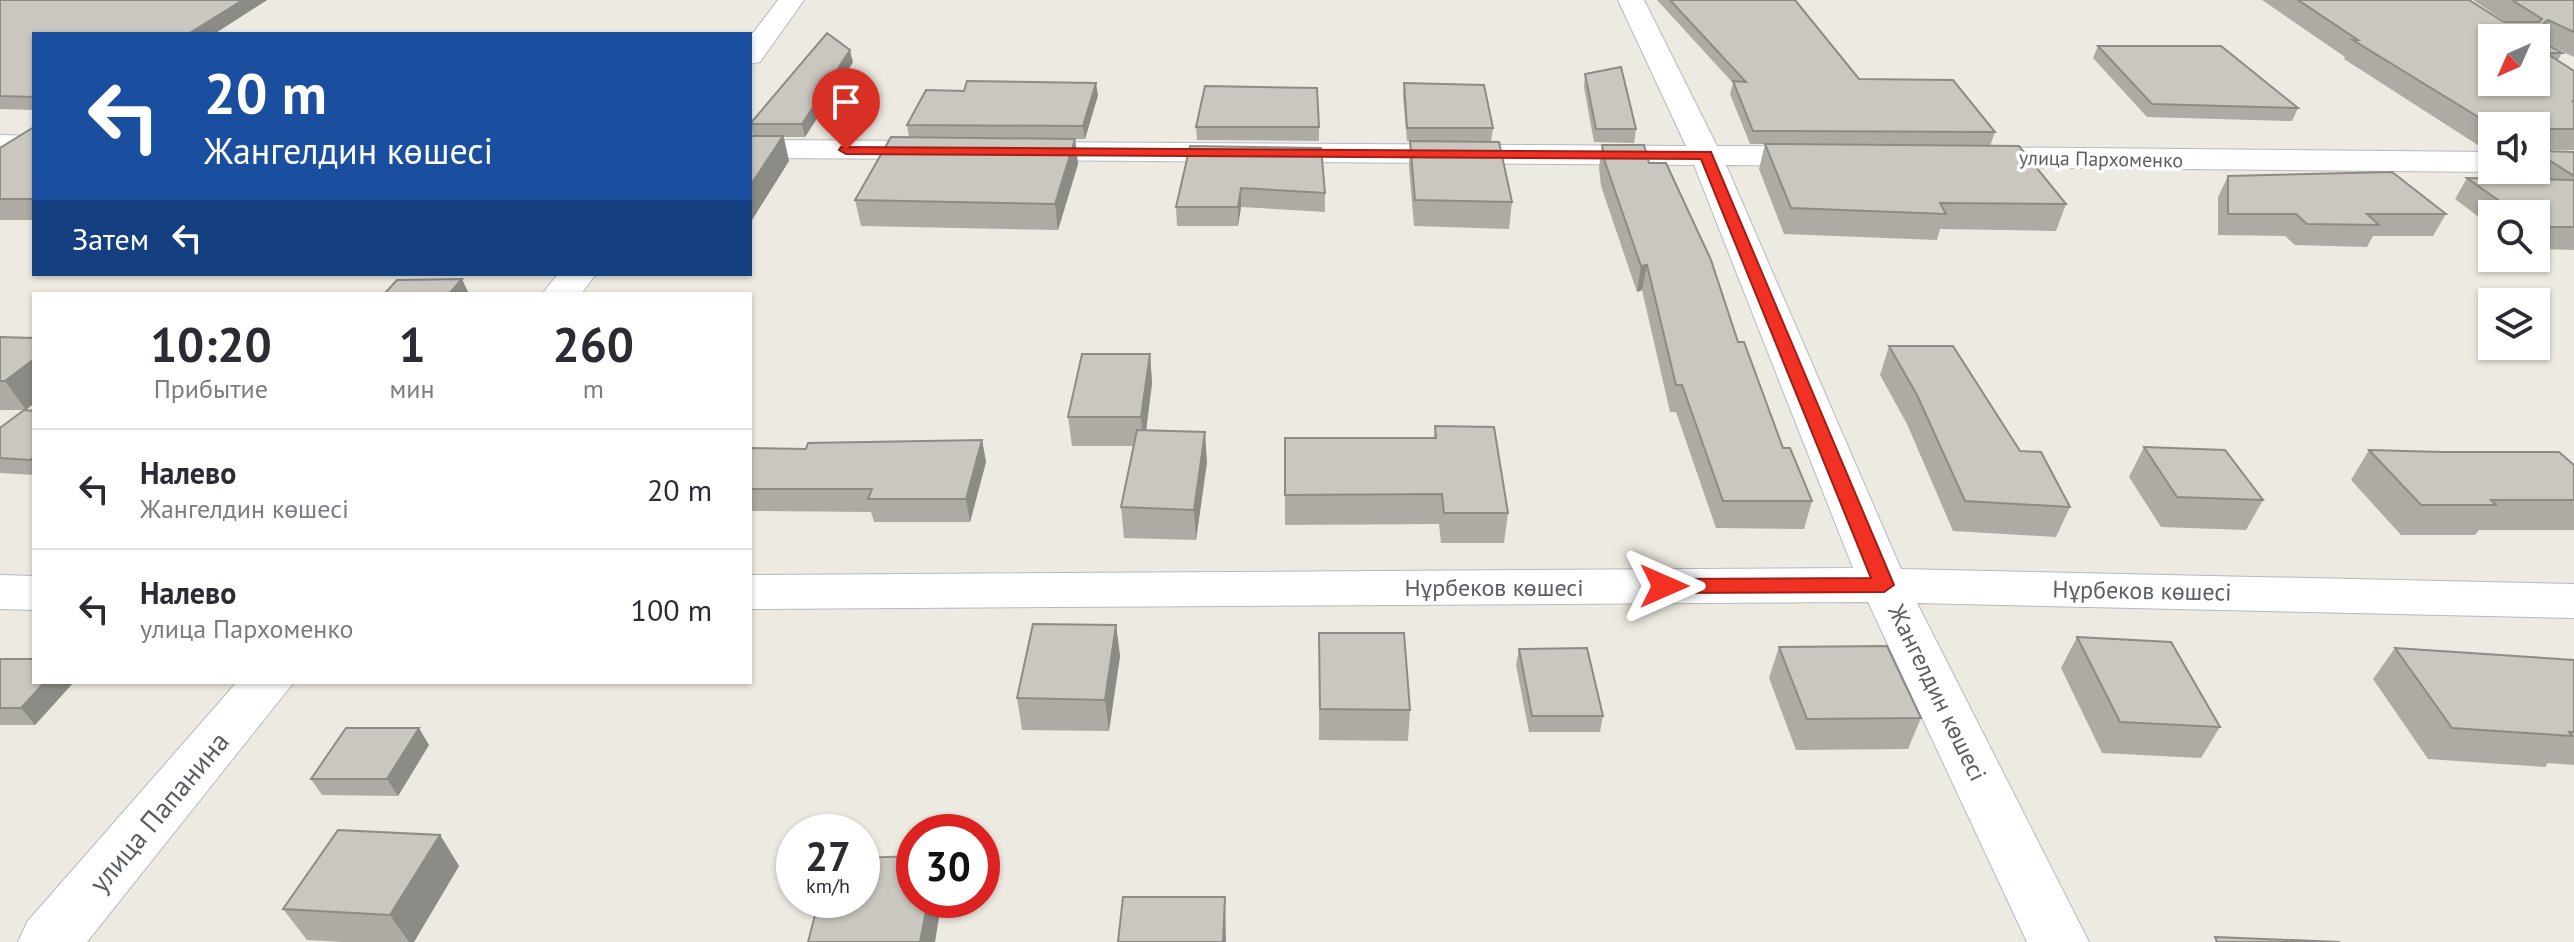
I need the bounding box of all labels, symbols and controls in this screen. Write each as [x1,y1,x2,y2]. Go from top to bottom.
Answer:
north arrow [2478,24,2550,96]
map controls [2478,24,2550,360]
text: 20 m [204,57,327,129]
icon: left [72,64,176,168]
pin [812,68,880,150]
icon: arrive [824,80,868,124]
button: sound [2478,112,2550,184]
text: Жангелдин көшесі [204,127,493,174]
street label: улица Пархоменко [2019,145,2183,173]
button: search [2478,200,2550,272]
icon: left [165,216,209,260]
text: Затем [72,219,149,258]
button: layers [2478,288,2550,360]
text: 10:20 [150,313,272,375]
text: 1 [398,313,426,375]
text: 260 [552,313,634,375]
text: Прибытие [154,372,268,405]
text: мин [390,372,435,405]
text: m [583,372,604,405]
text: Налево [140,453,236,492]
icon: left [72,467,116,511]
text: 20 m [647,470,712,509]
text: Жангелдин көшесі [140,492,349,525]
position arrow [1622,544,1706,628]
street label: Нұрбеков көшесі [1404,572,1584,603]
text: Налево [140,573,236,612]
street label: Нұрбеков көшесі [2052,573,2232,608]
icon: left [72,587,116,631]
text: 100 m [631,590,712,629]
street label: Жангелдин көшесі [1881,598,1994,786]
text: улица Пархоменко [140,612,354,645]
street label: улица Папанина [80,723,237,900]
speed limit sign: 30 [896,814,1000,918]
text: 27 [805,830,851,882]
text: km/h [806,873,850,899]

